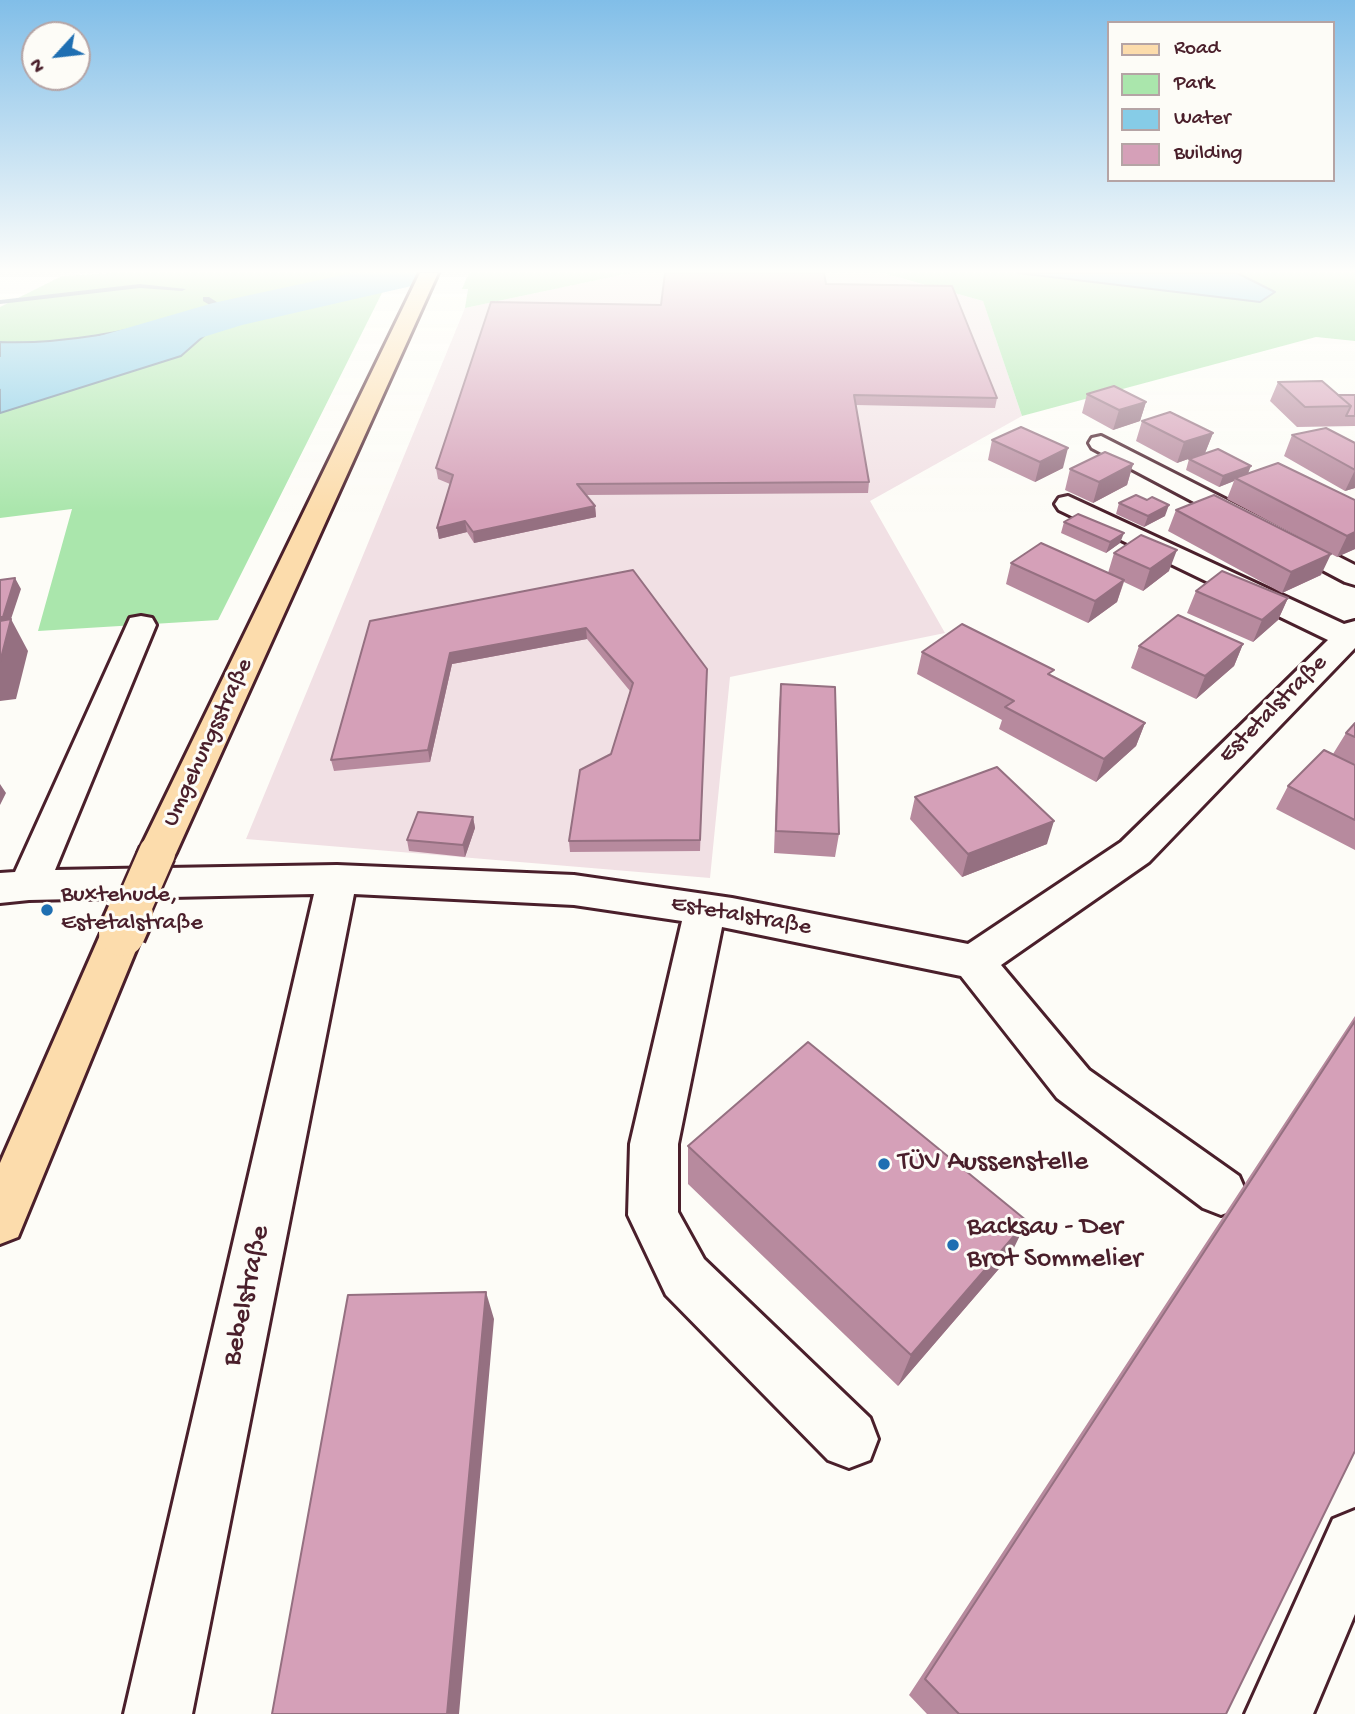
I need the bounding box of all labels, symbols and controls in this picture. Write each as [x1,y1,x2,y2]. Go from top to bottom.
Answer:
north arrow [21,21,91,91]
legend [1106,21,1334,182]
text: Road [1174,37,1220,62]
text: N [26,54,52,76]
text: Park [1174,72,1214,97]
text: Water [1174,107,1230,132]
text: Building [1174,142,1243,167]
street label: Estetalstraße [1214,650,1334,770]
street label: Umgehungsstraße [157,654,261,832]
place label: Buxtehude, Estetalstraße [61,882,203,938]
street label: Estetalstraße [669,891,813,943]
marker: Buxtehude, Estetalstraße [39,902,55,918]
place label: TÜV Aussenstelle [898,1147,1088,1181]
marker: TÜV Aussenstelle [876,1156,892,1172]
place label: Backsau - Der Brot Sommelier [967,1212,1142,1278]
street label: Bebelstraße [217,1223,279,1369]
marker: Backsau - Der Brot Sommelier [945,1237,961,1253]

